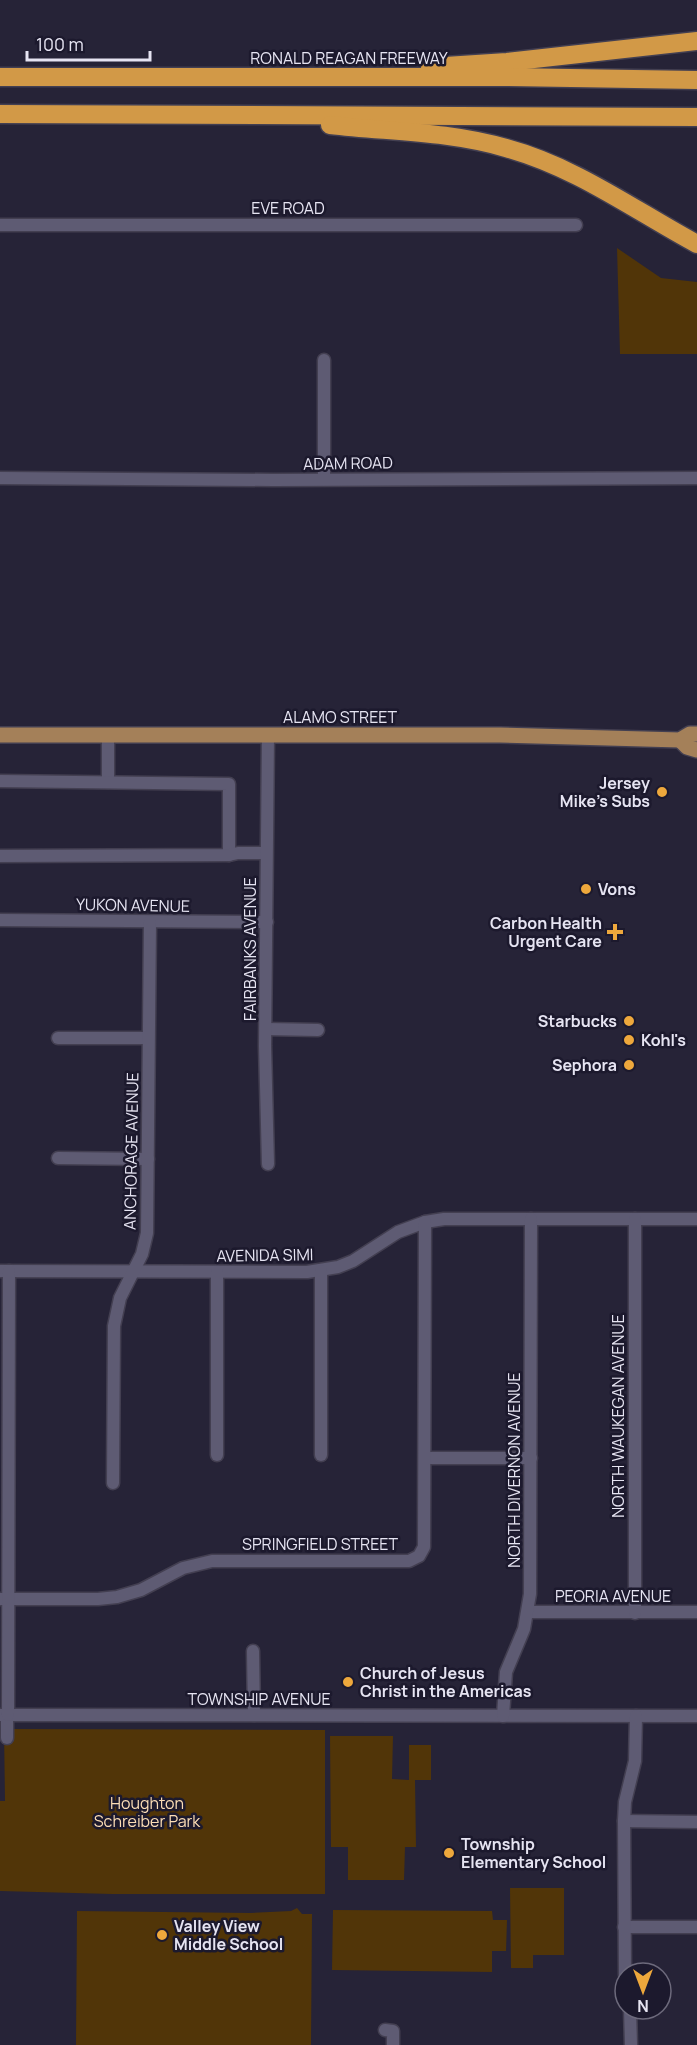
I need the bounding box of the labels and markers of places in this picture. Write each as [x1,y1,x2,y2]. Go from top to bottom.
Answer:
place label: Jersey Mike's Subs [560,772,650,812]
marker: Jersey Mike's Subs [655,785,669,799]
place label: Vons [598,878,636,900]
marker: Vons [579,882,593,896]
place label: Carbon Health Urgent Care [490,912,602,952]
marker: Carbon Health Urgent Care [606,923,624,941]
place label: Starbucks [538,1010,617,1032]
marker: Starbucks [622,1014,636,1028]
place label: Kohl's [641,1029,686,1051]
marker: Kohl's [622,1033,636,1047]
place label: Sephora [552,1054,617,1076]
marker: Sephora [622,1058,636,1072]
place label: Church of Jesus Christ in the Americas [360,1662,532,1702]
marker: Church of Jesus Christ in the Americas [341,1675,355,1689]
place label: Township Elementary School [461,1833,606,1873]
marker: Township Elementary School [442,1846,456,1860]
place label: Valley View Middle School [174,1915,283,1955]
marker: Valley View Middle School [155,1928,169,1942]

